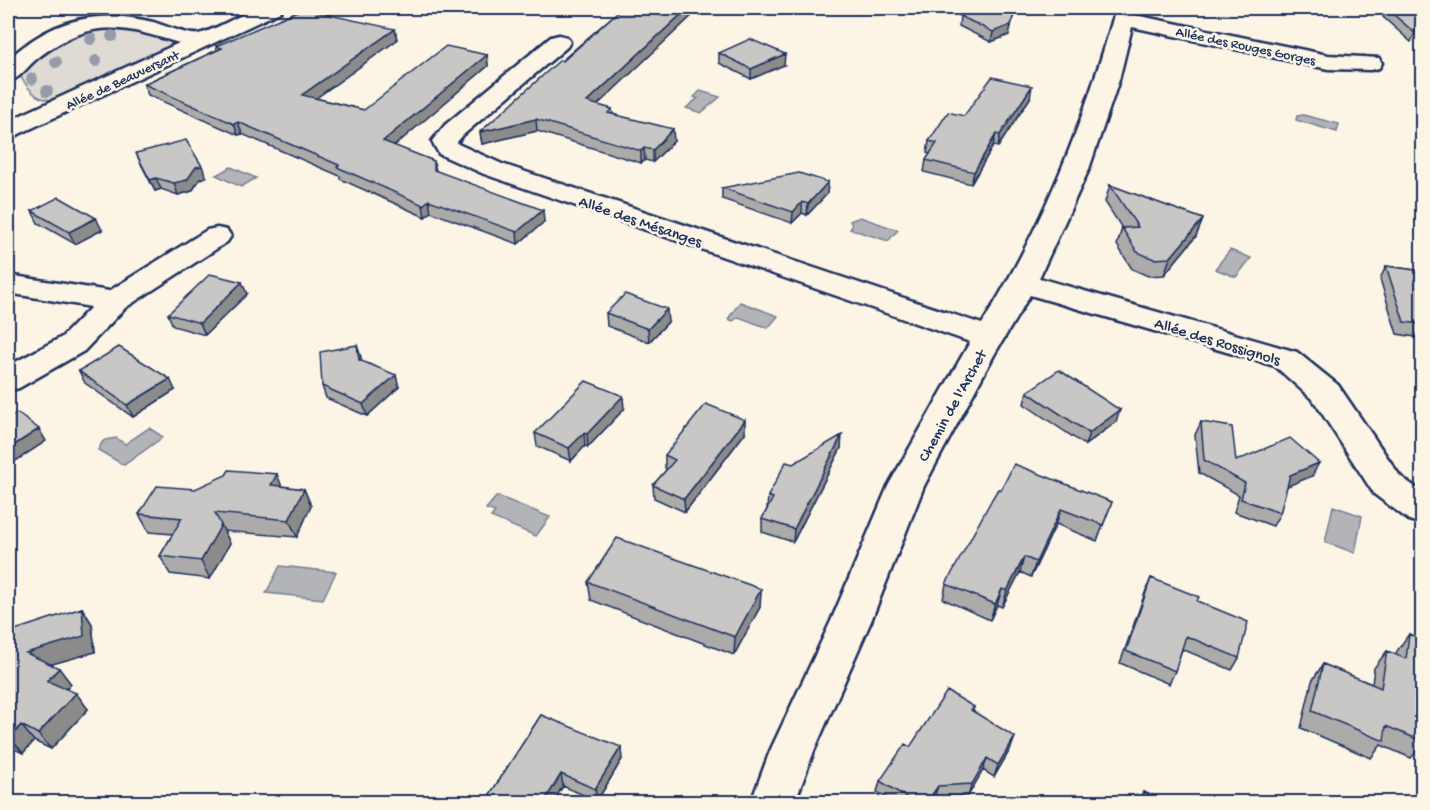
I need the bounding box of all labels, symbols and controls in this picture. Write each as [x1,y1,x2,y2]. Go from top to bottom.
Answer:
street label: Allée des Rouges Gorges [1174,24,1318,71]
street label: Allée de Beauversant [64,47,184,115]
street label: Allée des Mésanges [576,193,705,254]
street label: Allée des Rossignols [1152,315,1283,372]
street label: Chemin de l'Archet [916,346,993,466]

